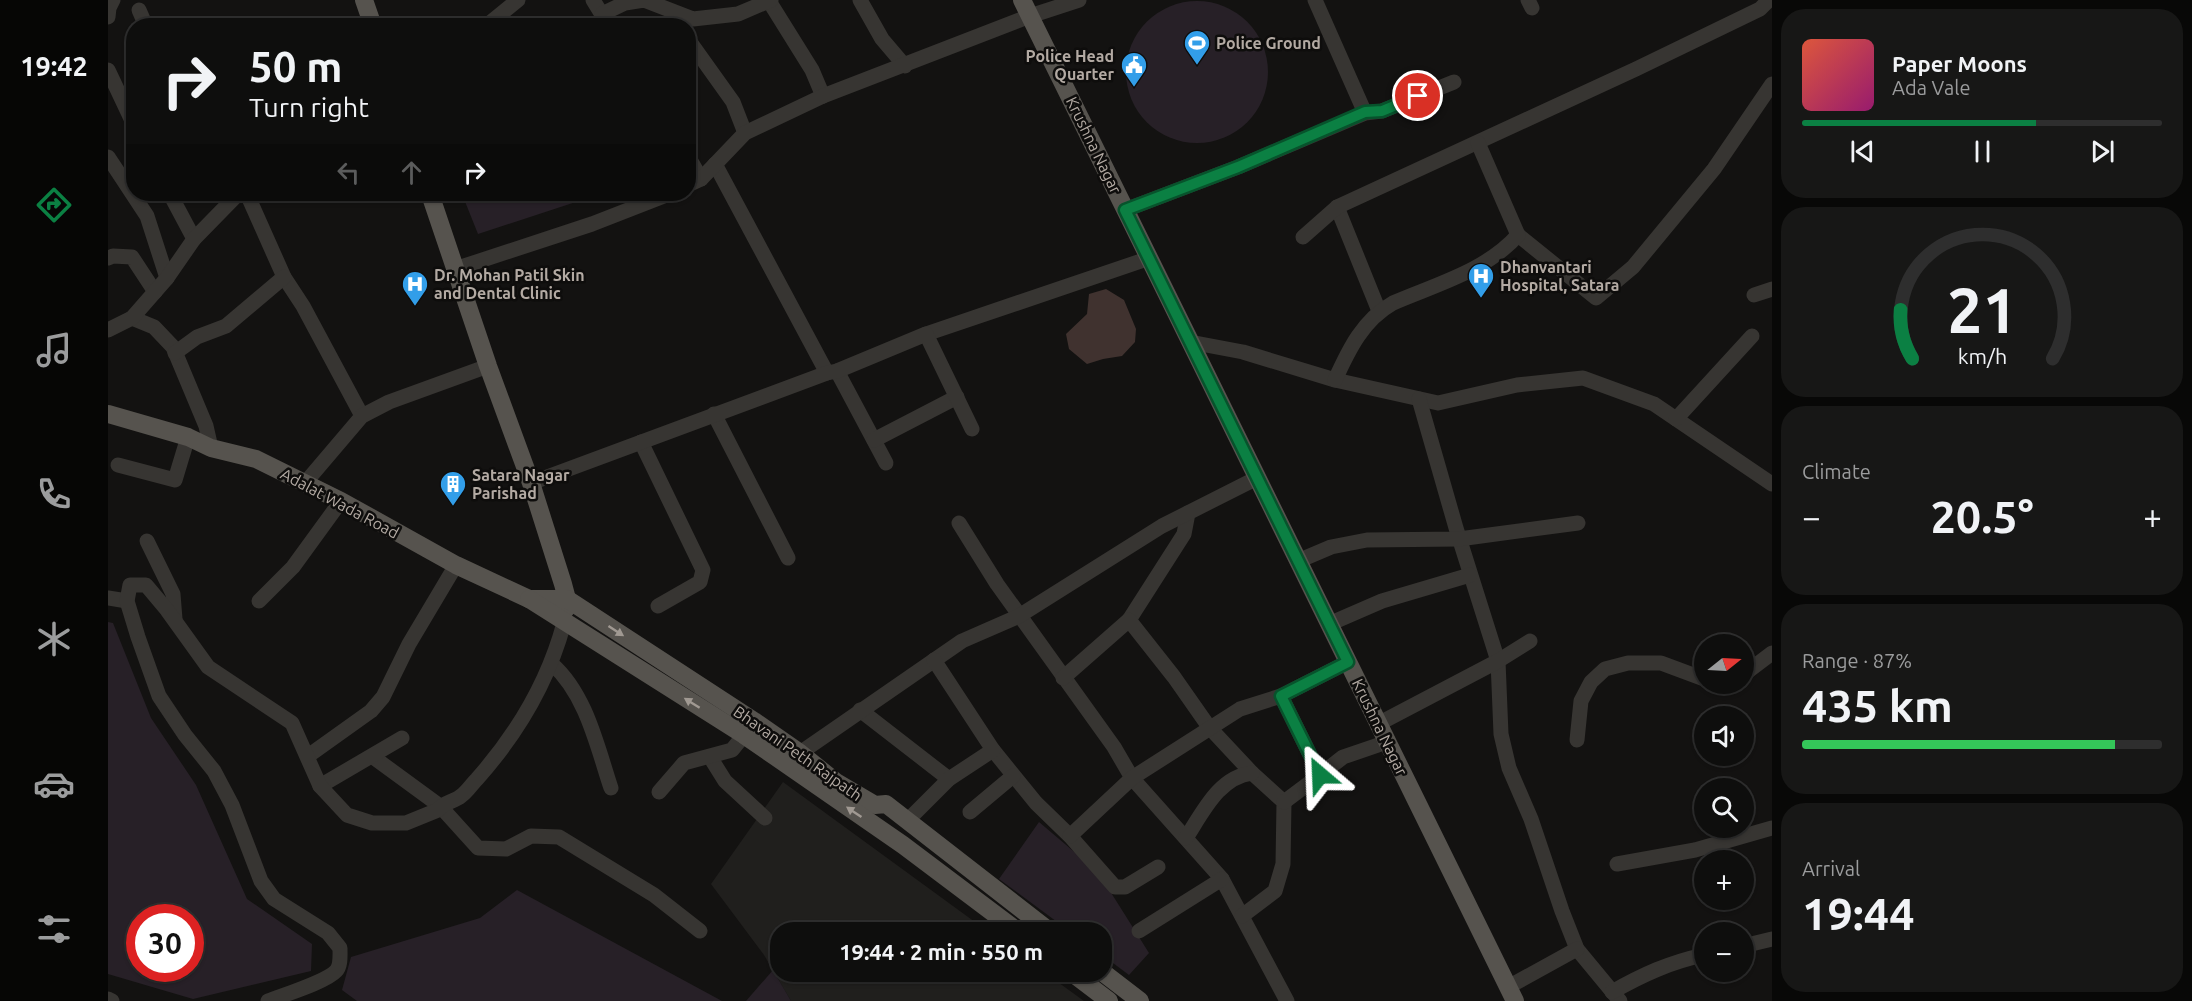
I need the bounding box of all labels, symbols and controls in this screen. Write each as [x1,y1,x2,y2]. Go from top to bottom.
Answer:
sports icon: Police Ground [1182,28,1212,66]
place label: Police Ground [1216,34,1321,52]
icon: right [150,42,228,120]
text: 50 m [249,43,343,90]
place label: Police Head Quarter [1026,47,1114,83]
public building icon: Police Head Quarter [1119,50,1149,88]
text: 19:42 [20,51,88,81]
text: Paper Moons [1892,51,2027,76]
pin [1392,70,1443,121]
text: Ada Vale [1892,76,1970,99]
icon: arrive [1401,79,1434,112]
text: Turn right [249,92,369,122]
street label: Krushna Nagar [1063,94,1125,196]
icon: previous [1846,135,1879,168]
icon: pause [1966,135,1999,168]
icon: next [2086,135,2119,168]
icon: left [332,156,365,189]
icon: ahead [395,156,428,189]
icon: right [458,156,491,189]
icon: directions [33,184,75,226]
place label: Dhanvantari Hospital, Satara [1500,258,1619,294]
hospital icon: Dhanvantari Hospital, Satara [1466,261,1496,299]
place label: Dr. Mohan Patil Skin and Dental Clinic [434,266,585,302]
hospital icon: Dr. Mohan Patil Skin and Dental Clinic [400,269,430,307]
text: 21 [1947,275,2017,345]
icon: music [33,329,75,371]
text: km/h [1957,345,2007,369]
text: Climate [1802,460,1871,483]
street label: Adalat Wada Road [278,464,402,542]
place label: Satara Nagar Parishad [472,466,570,502]
building icon: Satara Nagar Parishad [438,469,468,507]
icon: phone [33,473,75,515]
text: 20.5° [1930,491,2034,542]
text: − [1802,498,1821,535]
text: + [2143,498,2162,535]
icon: climate [33,618,75,660]
one-way arrow [607,625,623,637]
north arrow [1694,634,1754,694]
map controls [1694,634,1754,982]
text: Range · 87% [1802,649,1912,672]
street label: Krushna Nagar [1349,676,1411,778]
text: 435 km [1802,680,1953,731]
one-way arrow [684,698,700,709]
street label: Bhavani Peth Rajpath [730,702,866,804]
button: sound [1694,706,1754,766]
position arrow [1288,743,1352,807]
icon: car [33,763,75,805]
button: search [1694,778,1754,838]
one-way arrow [846,806,863,817]
button: + [1694,850,1754,910]
text: Arrival [1802,857,1860,880]
text: 19:44 [1802,888,1915,939]
speed limit sign: 30 [126,904,204,982]
icon: filters [33,908,75,950]
button: − [1694,922,1754,982]
text: 19:44 · 2 min · 550 m [839,939,1043,964]

